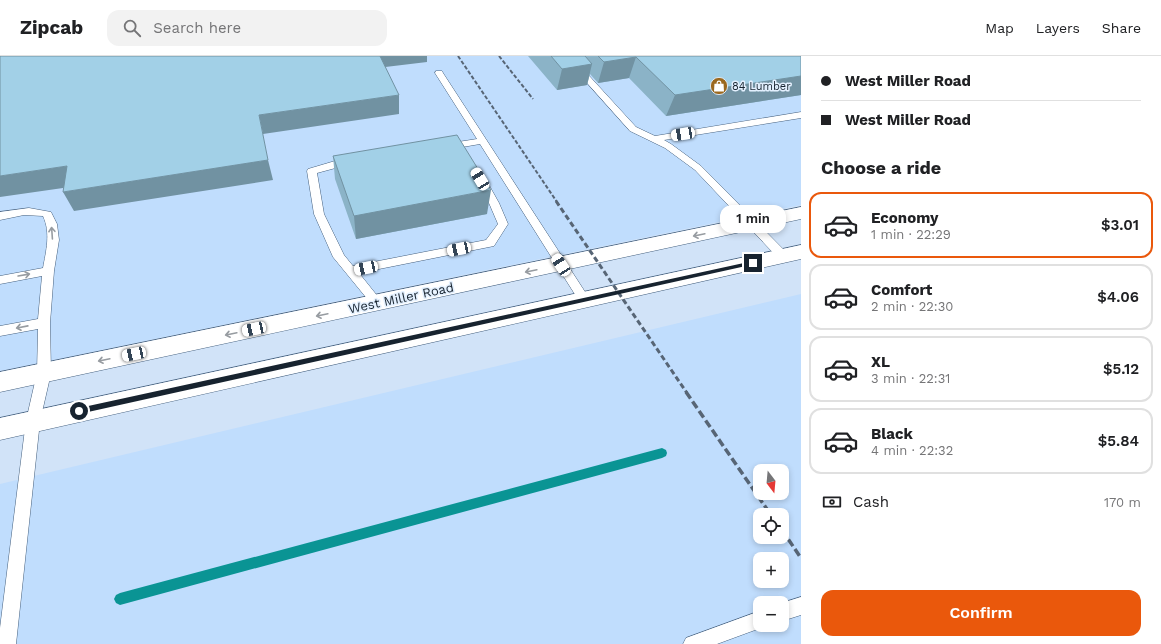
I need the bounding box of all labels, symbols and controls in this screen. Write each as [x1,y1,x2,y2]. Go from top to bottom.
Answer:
search box [107,10,387,46]
text: Zipcab [20,16,83,39]
icon: search [121,17,143,39]
text: Search here [153,19,241,37]
text: Map [985,20,1014,36]
text: Layers [1036,20,1080,36]
text: Share [1102,20,1141,36]
text: West Miller Road [845,72,971,90]
shop icon: 84 Lumber [709,76,729,96]
place label: 84 Lumber [732,80,791,93]
text: West Miller Road [845,111,971,129]
car [670,126,696,142]
text: Choose a ride [821,157,941,178]
car [469,166,491,192]
callout: 1 min [720,205,786,233]
icon: car [823,207,859,243]
text: Economy [871,209,938,227]
text: 1 min [736,211,770,226]
text: $3.01 [1101,216,1139,234]
one-way arrow [49,227,56,240]
text: 1 min · 22:29 [871,227,951,242]
one-way arrow [693,231,706,239]
car [446,241,472,257]
car [549,252,573,278]
route end [744,254,762,272]
car [353,260,379,276]
one-way arrow [525,267,538,275]
one-way arrow [17,271,30,279]
street label: West Miller Road [347,279,455,317]
icon: car [823,279,859,315]
text: Comfort [871,281,932,299]
text: $4.06 [1097,288,1139,306]
text: 2 min · 22:30 [871,299,953,314]
one-way arrow [316,311,329,319]
car [241,321,267,337]
one-way arrow [16,323,29,331]
one-way arrow [225,330,238,338]
car [121,346,147,362]
icon: car [823,351,859,387]
text: XL [871,353,890,371]
one-way arrow [98,357,111,365]
text: $5.12 [1103,360,1139,378]
text: 3 min · 22:31 [871,371,950,386]
route start [70,402,88,420]
icon: car [823,423,859,459]
text: Black [871,425,913,443]
text: $5.84 [1098,432,1139,450]
text: 4 min · 22:32 [871,443,953,458]
north arrow [753,464,789,500]
map controls [753,464,789,632]
icon: cash [821,491,843,513]
text: Cash [853,493,889,511]
text: 170 m [1104,495,1141,510]
button: locate [753,508,789,544]
button: + [753,552,789,588]
button: Confirm [821,590,1141,636]
button: − [753,596,789,632]

